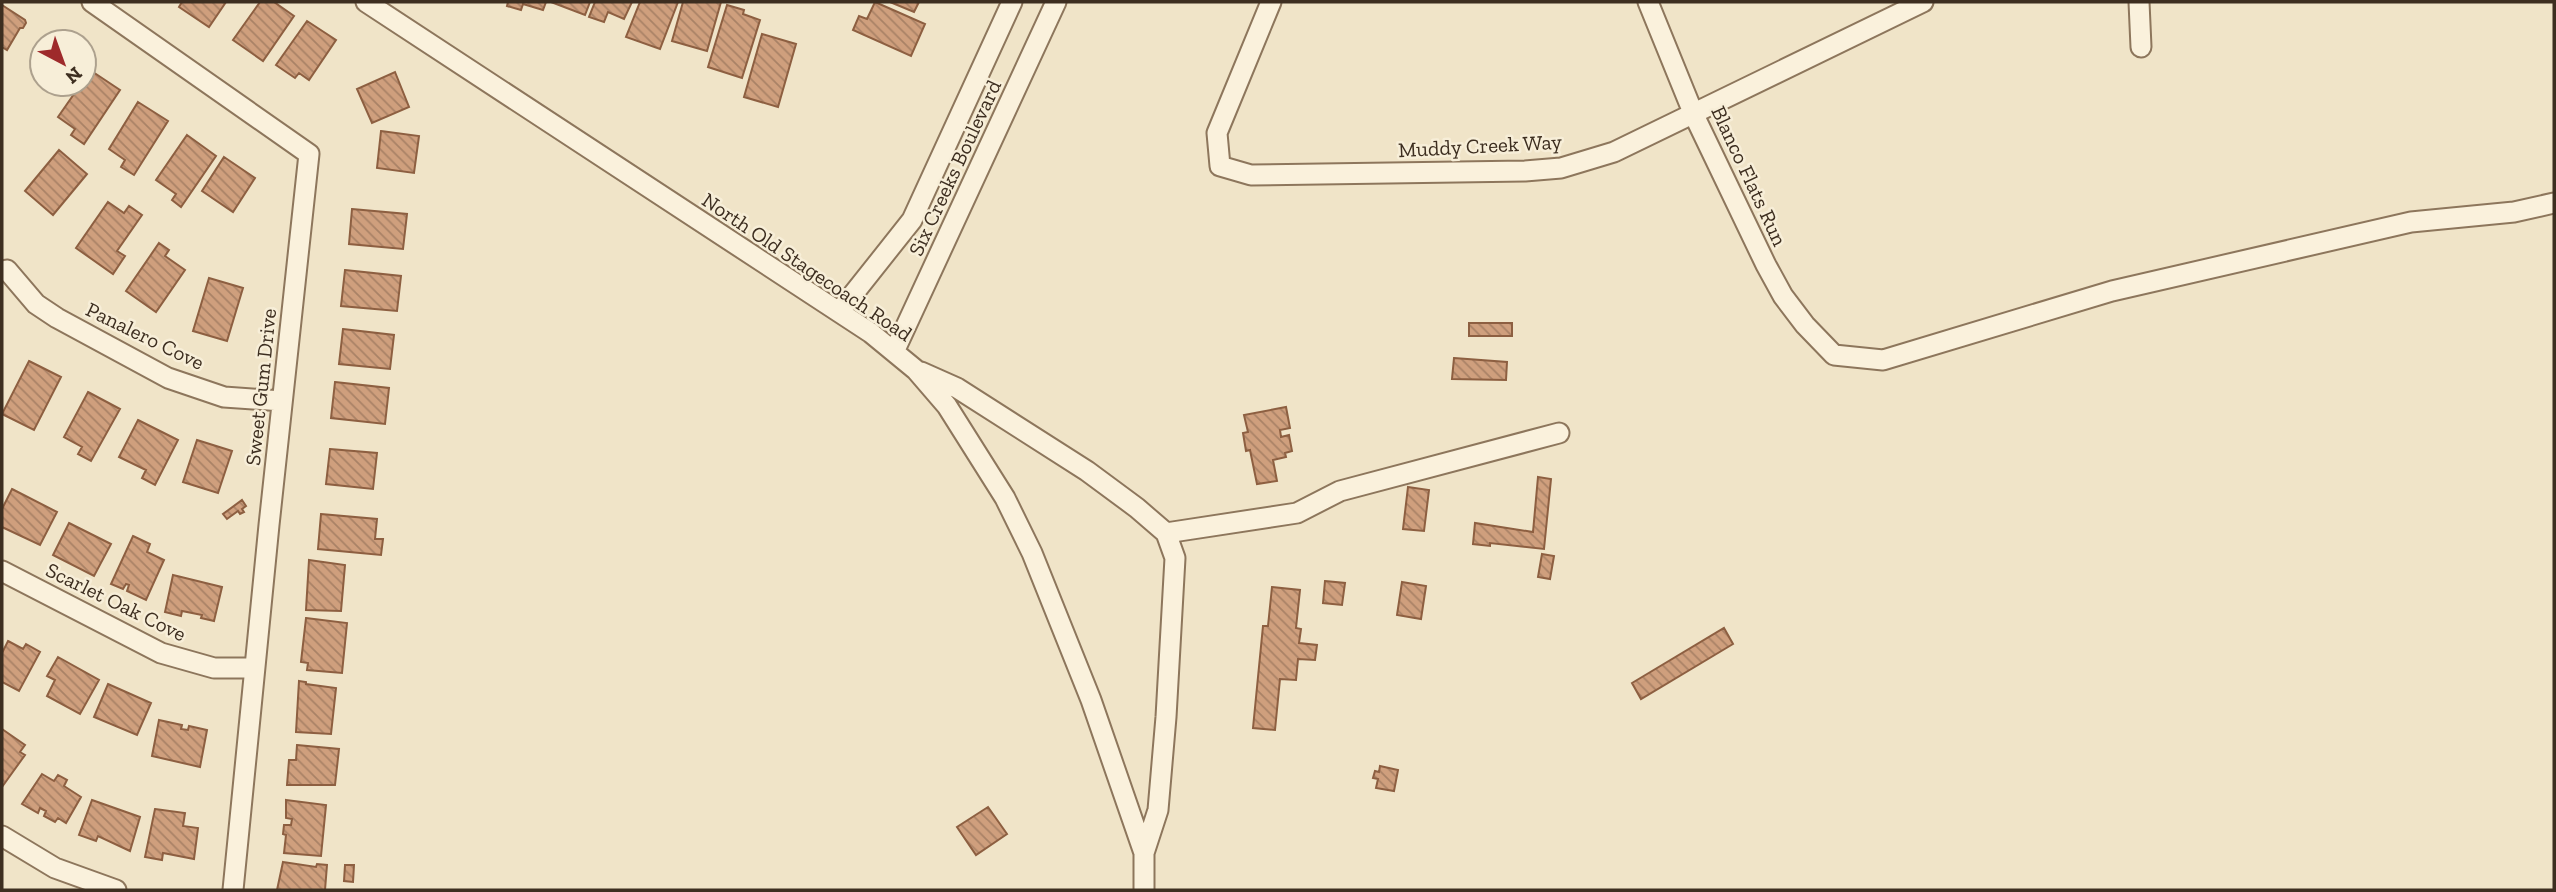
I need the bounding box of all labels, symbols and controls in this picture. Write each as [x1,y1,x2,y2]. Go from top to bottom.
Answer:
north arrow [28,28,98,98]
text: N [61,62,87,89]
street label: Six Creeks Boulevard [903,75,1006,260]
street label: Blanco Flats Run [1706,102,1793,250]
street label: Muddy Creek Way [1397,129,1563,162]
street label: North Old Stagecoach Road [698,187,917,347]
street label: Panalero Cove [82,296,208,375]
street label: Sweet Gum Drive [240,307,281,467]
street label: Scarlet Oak Cove [42,557,191,646]

